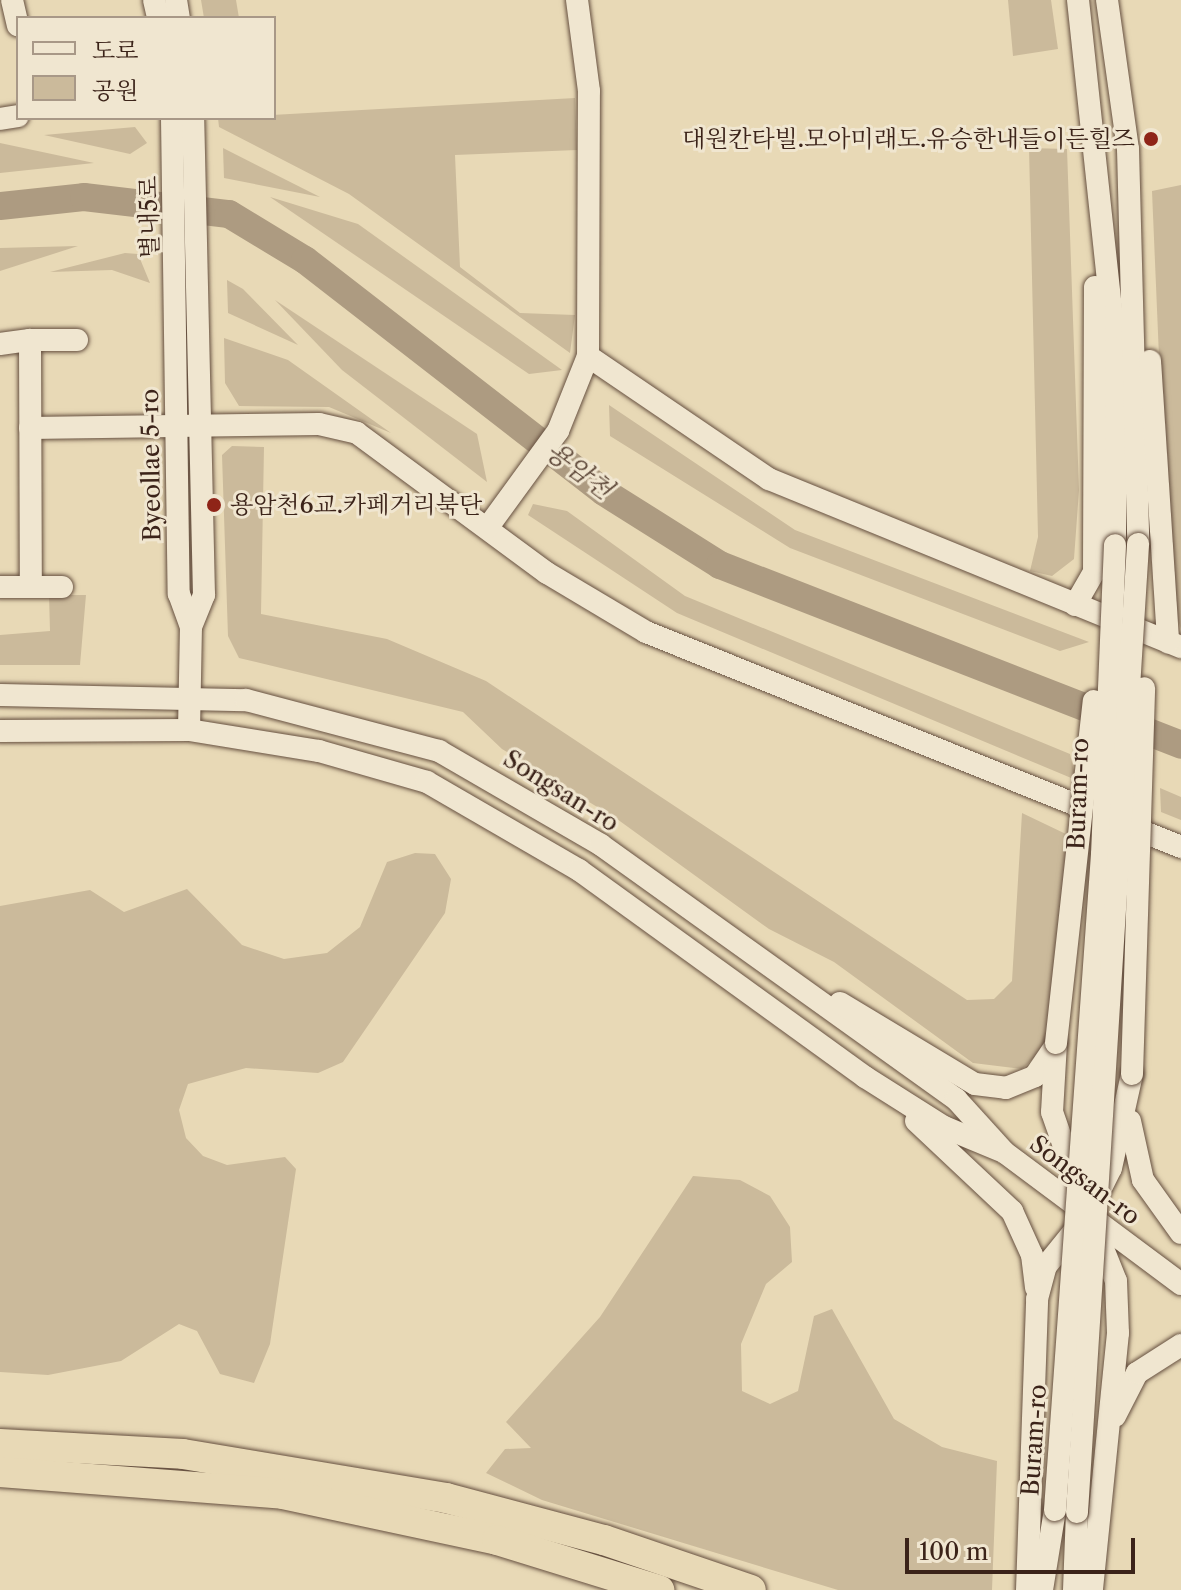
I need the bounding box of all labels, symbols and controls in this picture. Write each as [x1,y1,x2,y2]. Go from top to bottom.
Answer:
legend [16,16,276,120]
text: 도로 [92,36,138,65]
text: 공원 [92,76,138,105]
place label: 대원칸타빌.모아미래도.유승한내들이든힐즈 [682,125,1135,153]
marker: 대원칸타빌.모아미래도.유승한내들이든힐즈 [1142,130,1160,148]
street label: 별내5로 [134,175,164,259]
street label: Byeollae 5-ro [135,388,167,542]
water label: 용암천 [540,436,618,506]
place label: 용암천6교.카페거리북단 [230,491,482,519]
marker: 용암천6교.카페거리북단 [205,496,223,514]
street label: Buram-ro [1062,738,1094,850]
street label: Songsan-ro [498,744,624,838]
street label: Songsan-ro [1024,1129,1146,1231]
street label: Buram-ro [1016,1383,1052,1497]
scale bar [909,1522,1139,1572]
text: 100 m [919,1537,988,1566]

